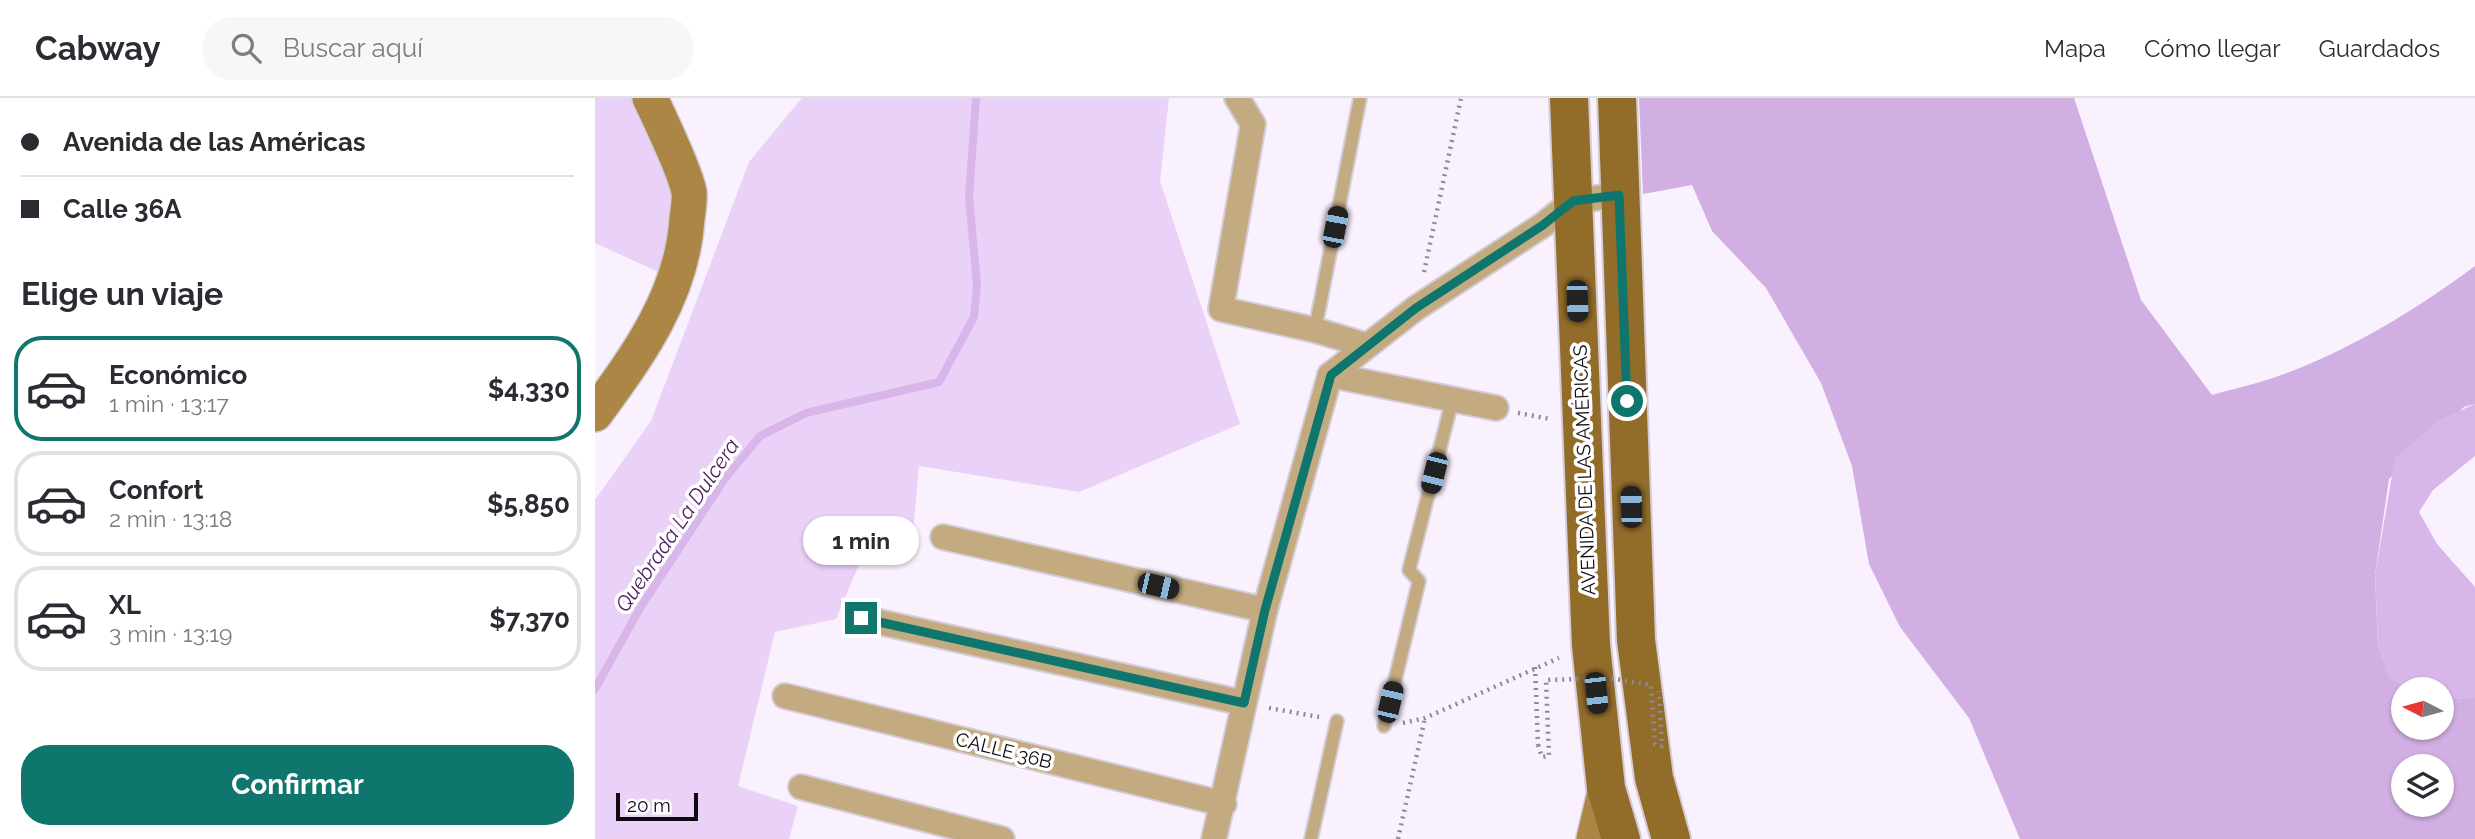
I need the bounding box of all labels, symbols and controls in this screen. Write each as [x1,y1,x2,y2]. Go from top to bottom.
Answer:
search box [203,17,693,80]
text: Cabway [35,29,161,68]
icon: search [227,29,265,67]
text: Buscar aquí [283,33,423,63]
text: Mapa [2044,34,2106,63]
text: Cómo llegar [2144,34,2281,63]
text: Guardados [2319,34,2440,63]
text: Avenida de las Américas [63,127,366,157]
text: Calle 36A [63,194,182,224]
car [1321,204,1350,250]
text: Elige un viaje [21,275,223,312]
car [1566,280,1589,322]
street label: AVENIDA DE LAS AMÉRICAS [1569,344,1599,596]
icon: car [25,357,88,420]
text: Económico [109,360,247,390]
text: $4,330 [488,374,570,404]
route start [1611,385,1643,417]
text: 1 min · 13:17 [109,390,229,417]
water label: Quebrada La Dulcera [610,434,744,616]
car [1419,450,1450,496]
icon: car [25,472,88,535]
text: Confort [109,475,203,505]
car [1620,486,1643,528]
text: $5,850 [487,489,570,519]
text: 2 min · 13:18 [109,505,232,532]
callout: 1 min [803,517,919,566]
text: 1 min [832,527,890,554]
car [1136,571,1181,601]
icon: car [25,587,88,650]
text: XL [109,590,141,620]
route end [845,602,877,634]
text: $7,370 [489,604,570,634]
text: 3 min · 13:19 [109,620,233,647]
car [1584,671,1609,715]
north arrow [2391,677,2453,740]
map controls [2391,677,2454,817]
car [1376,679,1405,725]
street label: CALLE 36B [954,727,1054,773]
button: Confirmar [21,745,574,825]
button: layers [2391,754,2454,817]
scale bar [616,790,698,822]
text: 20 m [627,794,671,816]

